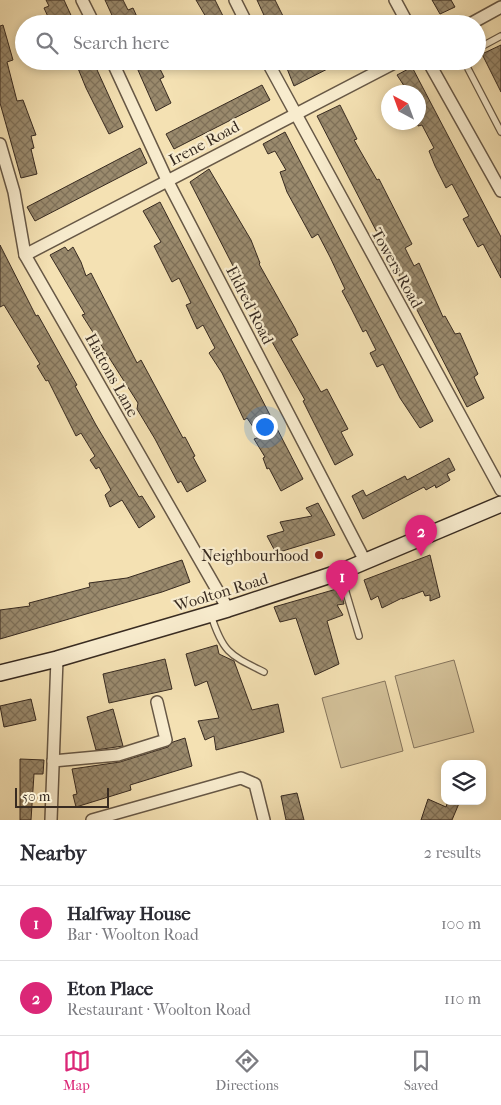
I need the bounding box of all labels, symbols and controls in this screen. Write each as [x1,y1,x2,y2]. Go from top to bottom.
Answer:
search box [15,15,486,70]
icon: search [33,29,61,57]
text: Search here [73,32,169,54]
north arrow [381,85,426,130]
street label: Irene Road [166,116,243,169]
street label: Towers Road [367,225,427,311]
street label: Eldred Road [222,263,278,348]
street label: Hattons Lane [81,330,143,420]
your location [252,414,278,440]
pin: 2 [405,515,437,556]
place label: Neighbourhood [201,546,309,565]
marker: Neighbourhood [313,549,325,561]
pin: 1 [326,560,358,601]
street label: Woolton Road [171,569,270,616]
map controls [441,760,486,805]
button: layers [441,760,486,805]
scale bar [15,785,109,808]
text: 50 m [22,788,50,805]
text: Nearby [20,841,86,865]
text: 2 results [424,843,481,862]
text: Halfway House [67,903,191,925]
text: 1 [33,914,39,933]
text: 100 m [441,914,481,933]
text: Bar · Woolton Road [67,925,199,944]
text: Eton Place [67,978,153,1000]
text: 2 [32,989,40,1008]
text: 110 m [444,989,481,1008]
text: Restaurant · Woolton Road [67,1000,251,1019]
tab: Map [63,1047,91,1094]
tab: Directions [216,1047,279,1094]
tab: Saved [404,1047,438,1094]

